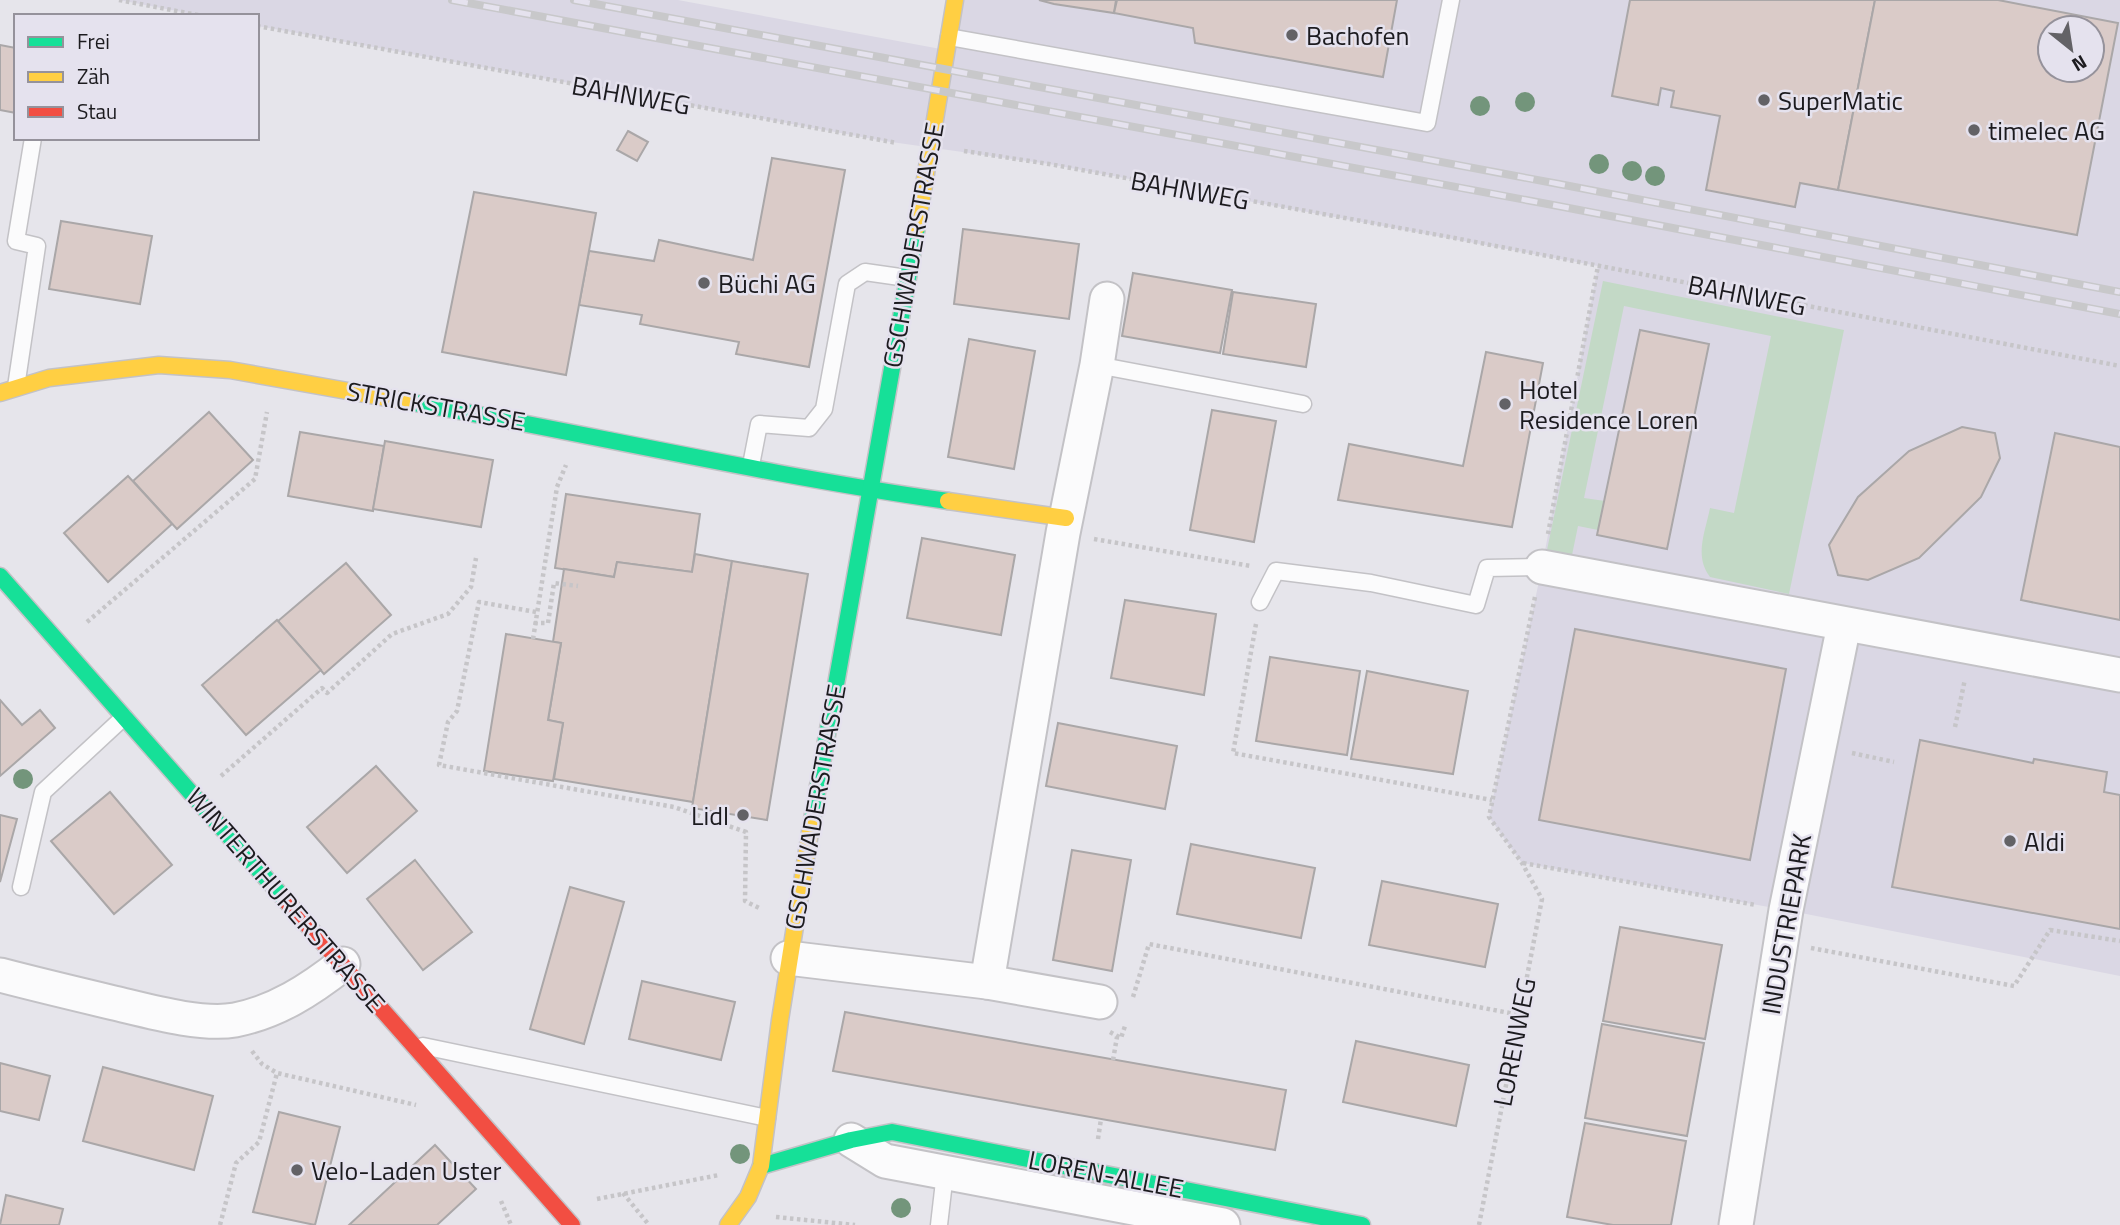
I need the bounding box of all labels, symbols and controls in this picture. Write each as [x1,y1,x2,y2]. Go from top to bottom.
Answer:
legend [14,14,259,140]
north arrow [2036,14,2106,84]
place label: Bachofen [1306,16,1410,55]
text: Frei [77,25,110,57]
marker: Bachofen [1284,27,1300,43]
text: N [2067,48,2093,80]
text: Zäh [77,60,110,92]
street label: BAHNWEG [569,65,693,125]
place label: SuperMatic [1778,81,1903,120]
marker: SuperMatic [1756,92,1772,108]
text: Stau [77,95,117,127]
place label: timelec AG [1988,111,2105,150]
street label: GSCHWADERSTRASSE [872,119,954,371]
marker: timelec AG [1966,122,1982,138]
street label: BAHNWEG [1128,160,1252,220]
place label: Büchi AG [718,264,816,303]
street label: BAHNWEG [1685,264,1809,326]
marker: Büchi AG [696,275,712,291]
place label: Hotel Residence Loren [1519,370,1698,439]
street label: STRICKSTRASSE [344,371,528,441]
marker: Hotel Residence Loren [1497,396,1513,412]
street label: GSCHWADERSTRASSE [774,681,856,933]
street label: WINTERTHURERSTRASSE [177,779,395,1021]
place label: Lidl [691,796,729,835]
marker: Lidl [735,807,751,823]
place label: Aldi [2024,822,2065,861]
street label: INDUSTRIEPARK [1751,830,1821,1017]
marker: Aldi [2002,833,2018,849]
street label: LORENWEG [1482,974,1546,1110]
street label: LOREN-ALLEE [1025,1140,1187,1208]
place label: Velo-Laden Uster [311,1151,502,1190]
marker: Velo-Laden Uster [289,1162,305,1178]

